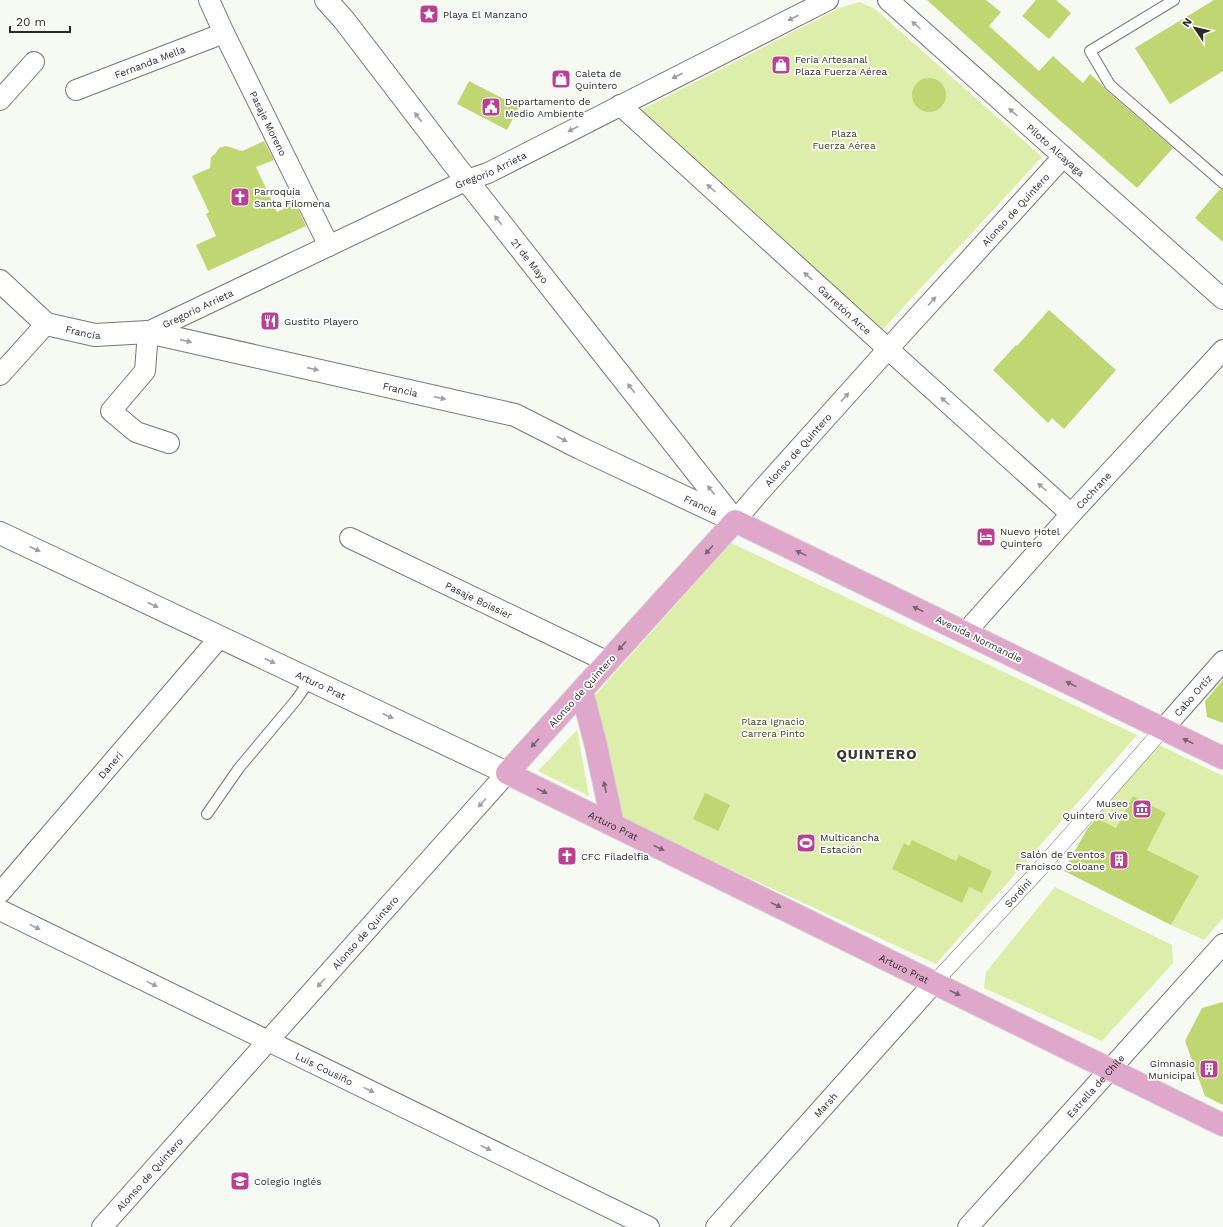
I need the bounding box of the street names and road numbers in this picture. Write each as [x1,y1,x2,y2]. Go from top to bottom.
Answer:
street label: Fernanda Mella [113,43,187,80]
street label: Pasaje Moreno [248,89,289,158]
street label: Piloto Alcayaga [1025,121,1087,179]
street label: Gregorio Arrieta [453,149,528,191]
street label: Alonso de Quintero [979,171,1051,248]
street label: 21 de Mayo [509,236,551,285]
street label: Garretón Arce [816,283,874,337]
street label: Gregorio Arrieta [160,287,235,330]
street label: Francia [65,323,101,340]
street label: Francia [382,380,419,398]
street label: Alonso de Quintero [762,411,833,488]
street label: Cochrane [1073,469,1113,511]
street label: Francia [682,492,720,518]
street label: Pasaje Boissier [444,579,514,621]
street label: Avenida Normandie [934,613,1024,665]
street label: Alonso de Quintero [546,652,618,730]
street label: Arturo Prat [294,668,348,702]
street label: Cabo Ortiz [1172,672,1214,718]
street label: Daneri [96,749,125,780]
street label: Arturo Prat [587,809,641,843]
street label: Sordini [1002,877,1033,909]
street label: Alonso de Quintero [329,893,400,971]
street label: Arturo Prat [878,951,932,985]
street label: Luis Cousiño [294,1050,355,1087]
street label: Estrella de Chile [1064,1052,1126,1119]
street label: Marsh [811,1090,839,1119]
street label: Alonso de Quintero [114,1135,185,1213]

